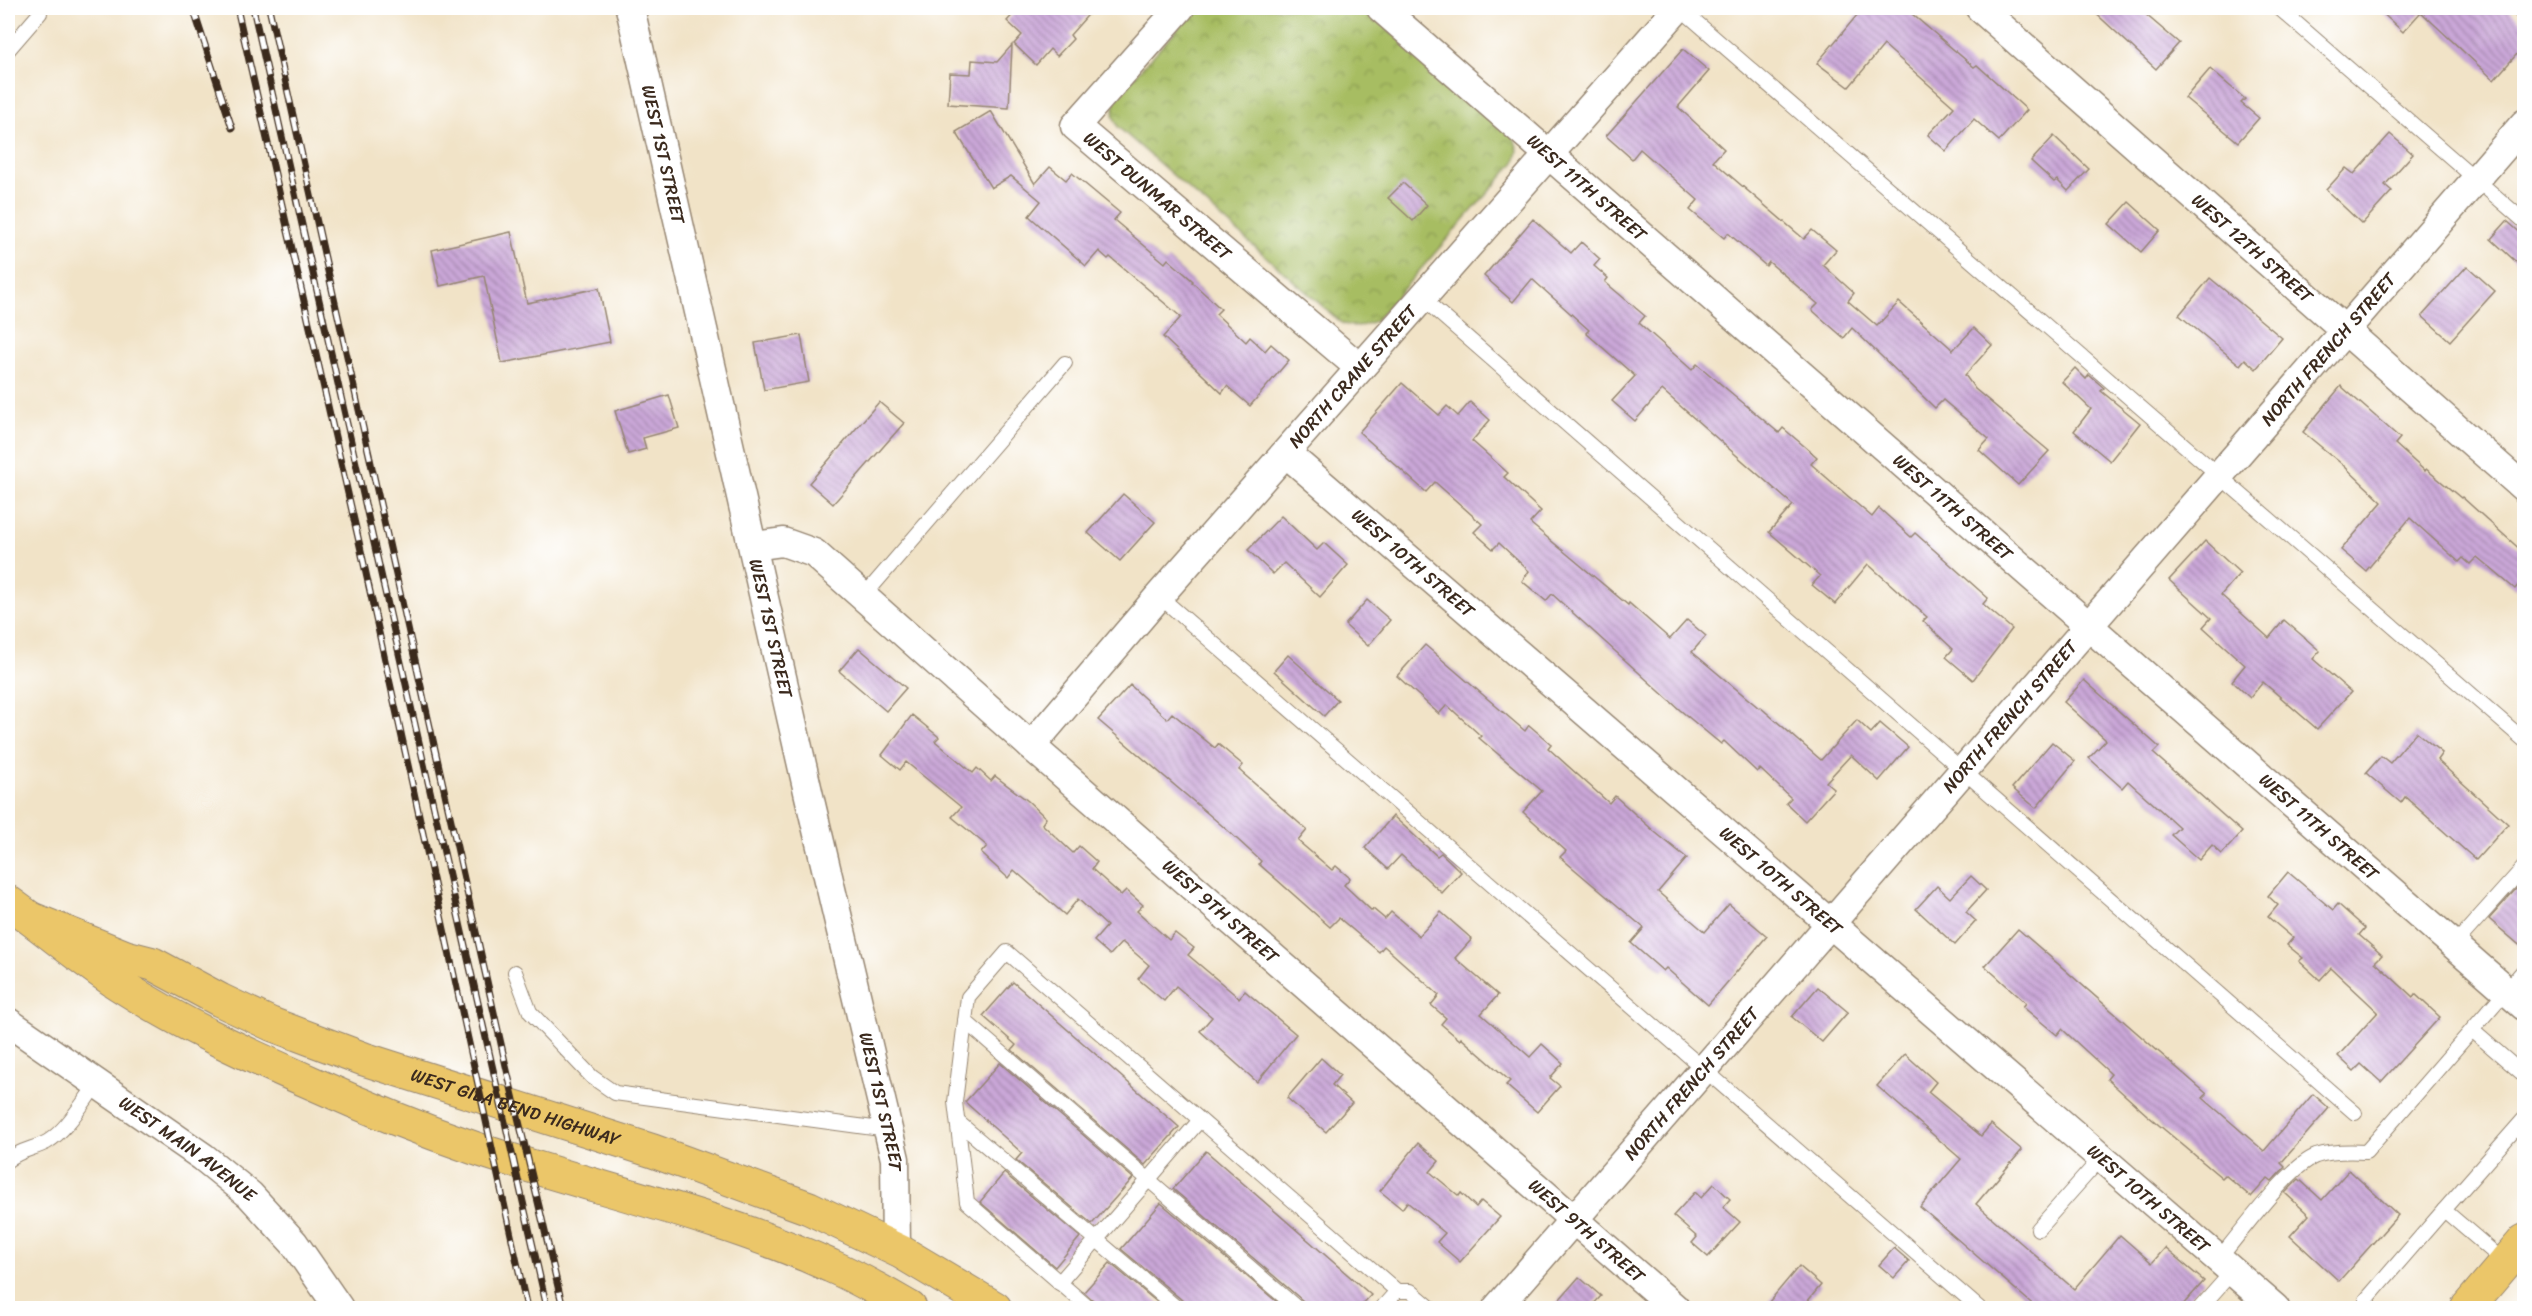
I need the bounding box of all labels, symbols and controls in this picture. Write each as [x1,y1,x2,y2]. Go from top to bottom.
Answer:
street label: WEST 1ST STREET [632,82,695,228]
street label: WEST DUNMAR STREET [1076,123,1240,269]
street label: WEST 11TH STREET [1519,126,1655,250]
street label: WEST 12TH STREET [2184,185,2321,312]
street label: NORTH FRENCH STREET [2253,265,2405,433]
street label: NORTH CRANE STREET [1280,296,1426,456]
street label: WEST 11TH STREET [1885,445,2021,570]
street label: WEST 10TH STREET [1344,500,1483,626]
street label: WEST 1ST STREET [740,556,802,702]
street label: NORTH FRENCH STREET [1934,632,2087,801]
street label: WEST 11TH STREET [2251,765,2387,889]
street label: WEST 10TH STREET [1712,818,1851,944]
street label: WEST 9TH STREET [1155,851,1287,972]
street label: NORTH FRENCH STREET [1616,999,1768,1168]
street label: WEST 1ST STREET [849,1029,911,1172]
street label: WEST GILA BEND HIGHWAY [407,1059,625,1156]
street label: WEST MAIN AVENUE [112,1087,264,1211]
street label: WEST 10TH STREET [2079,1136,2218,1262]
street label: WEST 9TH STREET [1521,1171,1653,1292]

